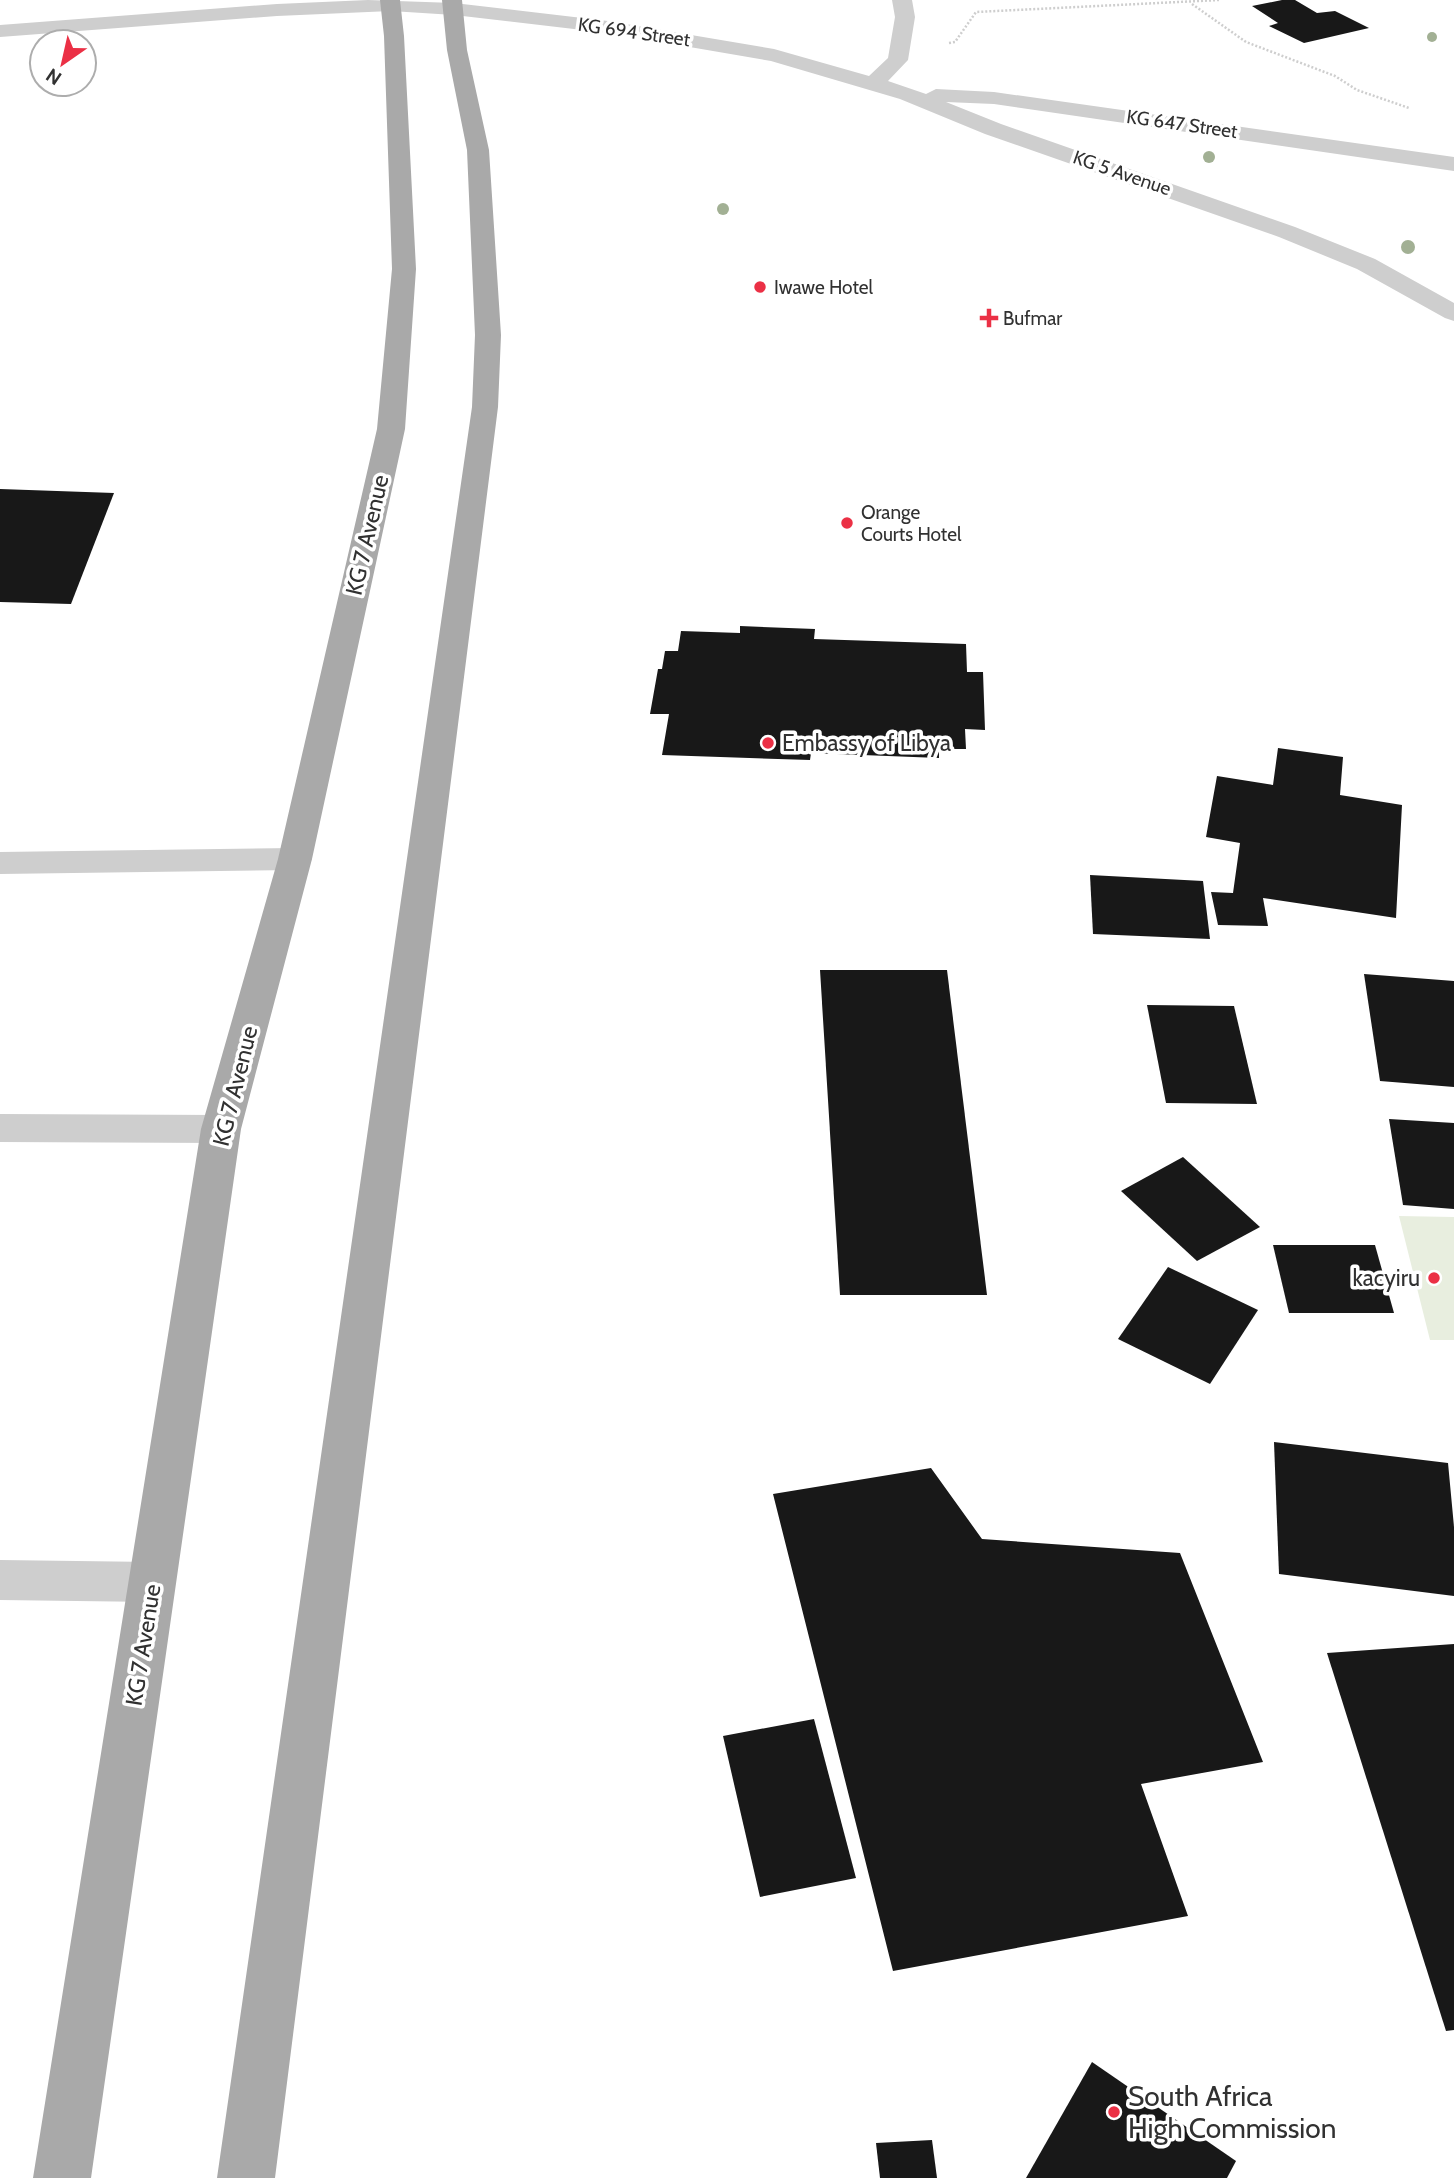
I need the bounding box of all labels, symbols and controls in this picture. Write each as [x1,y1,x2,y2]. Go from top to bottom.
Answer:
street label: KG 694 Street [576,13,692,51]
north arrow [28,28,98,98]
text: N [42,63,66,90]
street label: KG 647 Street [1125,105,1239,143]
street label: KG 5 Avenue [1070,146,1174,201]
place label: Iwawe Hotel [774,276,873,299]
marker: Iwawe Hotel [752,279,768,295]
place label: Bufmar [1003,307,1062,330]
marker: Bufmar [981,310,997,326]
street label: KG 7 Avenue [340,472,394,598]
place label: Orange Courts Hotel [861,501,962,546]
marker: Orange Courts Hotel [839,515,855,531]
place label: Embassy of Libya [782,729,951,757]
marker: Embassy of Libya [760,735,776,751]
street label: KG 7 Avenue [207,1023,263,1149]
place label: kacyiru [1353,1264,1420,1292]
marker: kacyiru [1426,1270,1442,1286]
street label: KG 7 Avenue [120,1582,166,1708]
place label: South Africa High Commission [1128,2079,1336,2145]
marker: South Africa High Commission [1106,2104,1122,2120]

